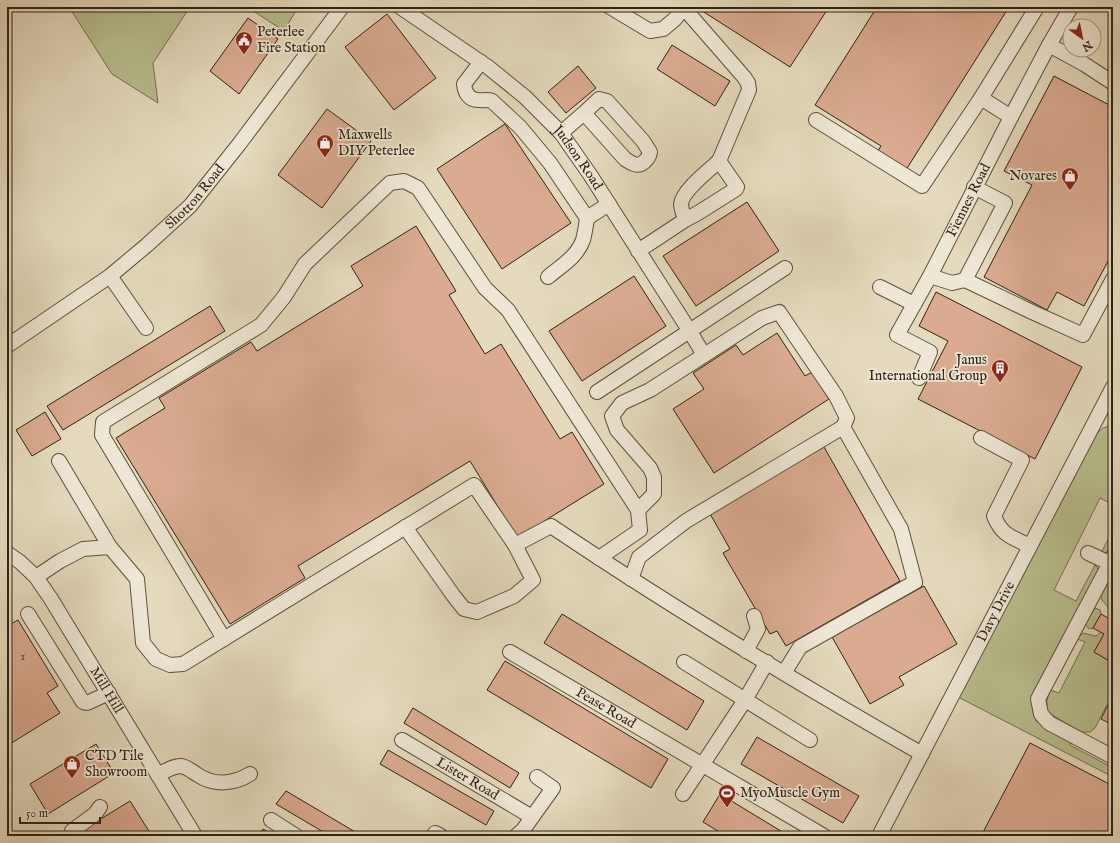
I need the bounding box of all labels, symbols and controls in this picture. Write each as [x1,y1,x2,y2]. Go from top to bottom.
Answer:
north arrow [1062,18,1102,58]
place label: Peterlee Fire Station [257,23,326,57]
public building icon: Peterlee Fire Station [234,30,254,55]
text: N [1079,37,1096,54]
street label: Judson Road [548,120,607,194]
place label: Maxwells DIY Peterlee [338,126,416,160]
shop icon: Maxwells DIY Peterlee [315,133,335,158]
street label: Shotton Road [161,160,229,233]
street label: Fiennes Road [942,160,995,240]
shop icon: Novares [1060,166,1080,191]
place label: Novares [1009,167,1057,185]
place label: Janus International Group [869,351,987,385]
building icon: Janus International Group [990,358,1010,383]
street label: Davy Drive [973,578,1019,645]
house number: 1 [21,649,25,664]
street label: Mill Hill [85,664,127,717]
street label: Pease Road [573,684,639,733]
place label: CTD Tile Showroom [85,747,147,781]
street label: Lister Road [433,753,502,805]
shop icon: CTD Tile Showroom [62,754,82,779]
sports icon: MyoMuscle Gym [717,783,737,808]
place label: MyoMuscle Gym [740,784,840,802]
scale bar [20,799,100,825]
text: 50 m [26,806,48,821]

